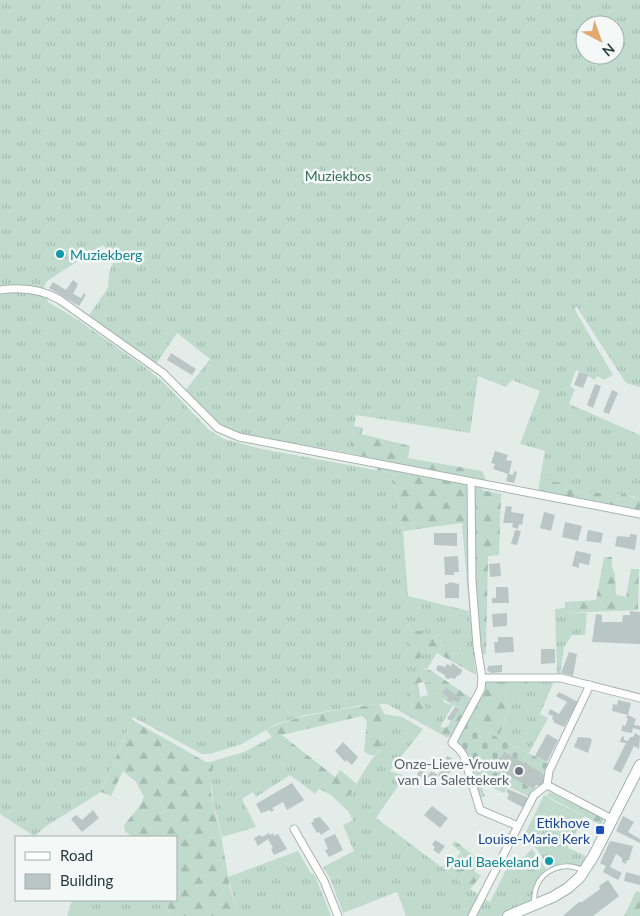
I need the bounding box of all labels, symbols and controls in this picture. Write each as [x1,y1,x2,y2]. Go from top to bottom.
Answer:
north arrow [575,15,625,65]
text: N [599,40,619,60]
park label: Muziekbos [305,167,371,184]
place label: Muziekberg [70,246,142,263]
marker: Muziekberg [54,248,66,260]
place label: Onze-Lieve-Vrouw van La Salettekerk [394,755,510,788]
marker: Onze-Lieve-Vrouw van La Salettekerk [513,765,525,777]
place label: Etikhove Louise-Marie Kerk [478,814,591,847]
marker: Etikhove Louise-Marie Kerk [594,824,606,836]
legend [15,836,178,901]
text: Road [60,846,93,864]
place label: Paul Baekeland [446,853,539,870]
marker: Paul Baekeland [543,855,555,867]
text: Building [60,871,113,889]

